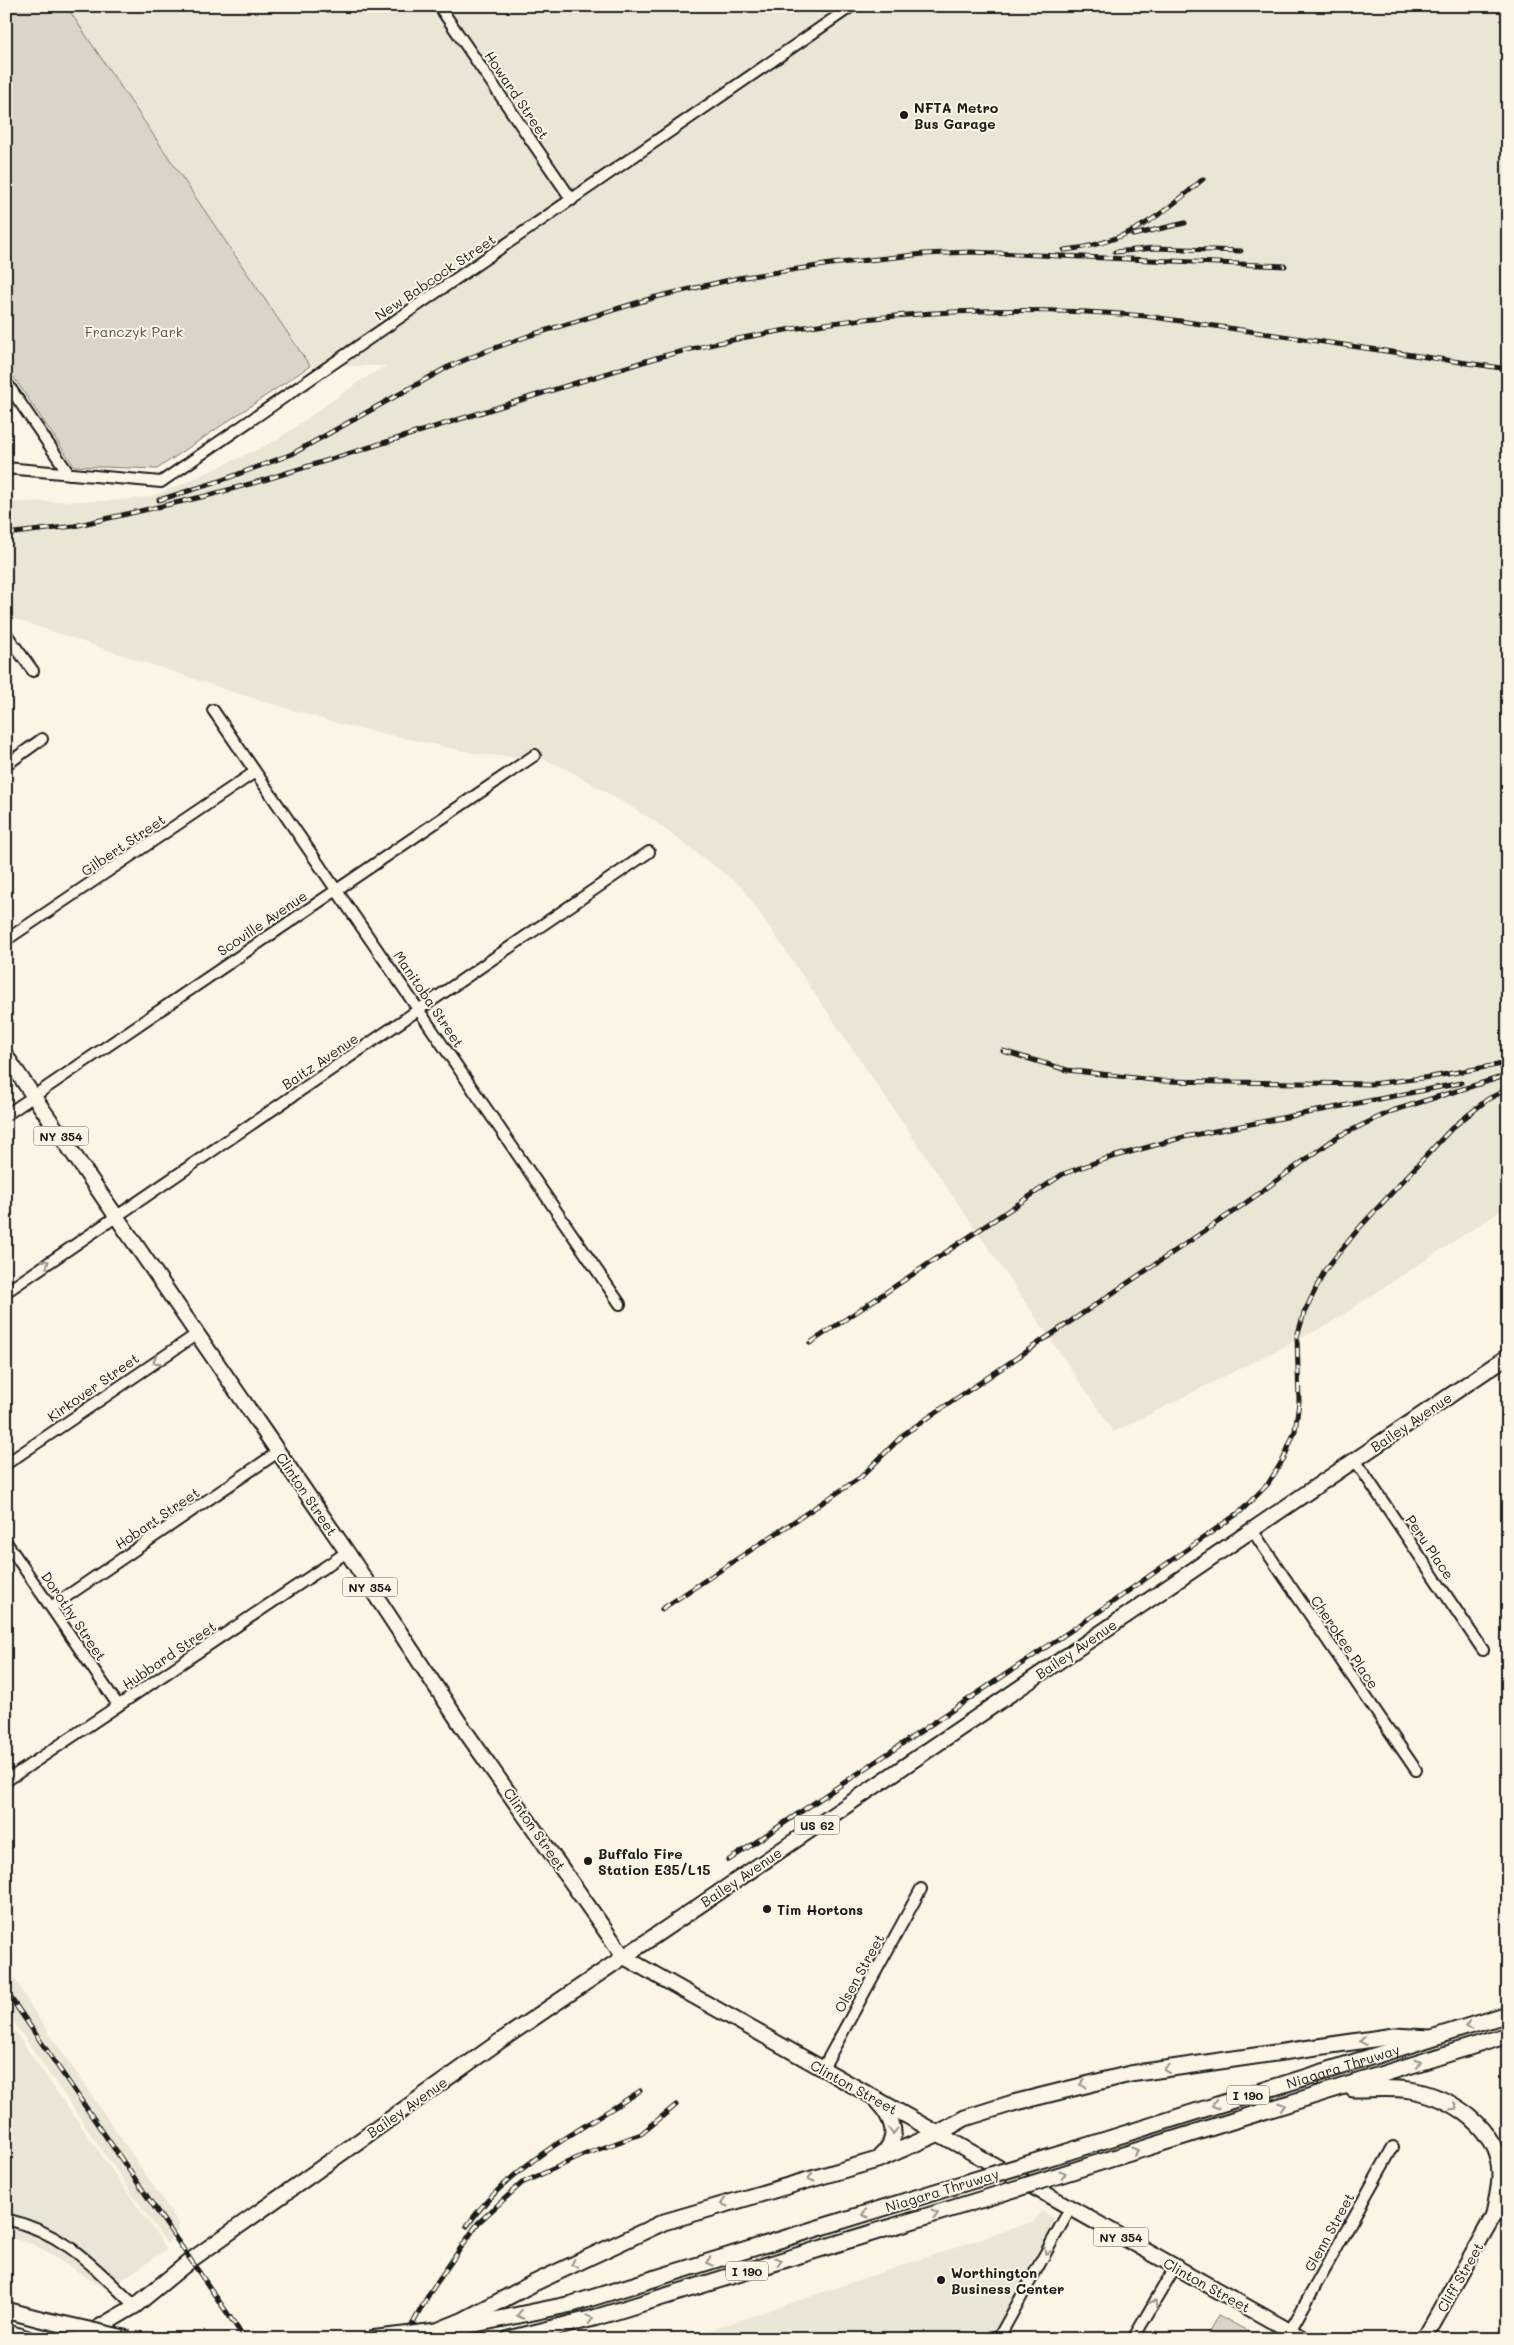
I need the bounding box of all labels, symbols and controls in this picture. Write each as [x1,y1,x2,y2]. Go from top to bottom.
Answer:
street label: Howard Street [480,47,554,143]
place label: NFTA Metro Bus Garage [914,98,999,133]
marker: NFTA Metro Bus Garage [898,109,910,121]
street label: New Babcock Street [371,229,499,325]
park label: Franczyk Park [85,322,183,341]
street label: Gilbert Street [77,810,169,880]
street label: Scoville Avenue [213,886,311,960]
street label: Manitoba Street [390,947,468,1051]
street label: Baitz Avenue [278,1028,362,1094]
road number: NY 354 [34,1126,88,1146]
one-way arrow [40,1260,50,1269]
street label: Kirkover Street [43,1348,143,1426]
one-way arrow [152,1355,162,1364]
street label: Bailey Avenue [1367,1388,1455,1456]
street label: Clinton Street [272,1449,342,1539]
street label: Hobart Street [111,1483,203,1553]
street label: Peru Place [1401,1511,1459,1583]
street label: Dorothy Street [37,1568,111,1664]
road number: NY 354 [342,1578,398,1596]
street label: Cherokee Place [1307,1592,1383,1692]
street label: Bailey Avenue [1032,1615,1120,1683]
street label: Hubbard Street [118,1617,220,1693]
street label: Clinton Street [499,1784,571,1874]
road number: US 62 [794,1816,840,1834]
street label: Bailey Avenue [697,1843,785,1911]
place label: Buffalo Fire Station E35/L15 [598,1844,710,1879]
marker: Buffalo Fire Station E35/L15 [582,1855,594,1867]
place label: Tim Hortons [777,1900,863,1919]
marker: Tim Hortons [761,1903,773,1915]
street label: Olsen Street [830,1930,888,2016]
one-way arrow [1465,2020,1473,2030]
one-way arrow [1358,2035,1366,2046]
street label: Niagara Thruway [1284,2039,1402,2092]
street label: Clinton Street [807,2055,901,2119]
one-way arrow [1414,2059,1422,2069]
one-way arrow [1163,2063,1171,2074]
street label: Bailey Avenue [363,2072,451,2142]
one-way arrow [1078,2078,1087,2089]
road number: I 190 [1227,2086,1269,2104]
one-way arrow [1212,2099,1220,2109]
one-way arrow [1448,2101,1457,2111]
one-way arrow [1277,2102,1286,2112]
one-way arrow [888,2128,898,2135]
one-way arrow [1130,2147,1139,2157]
street label: Niagara Thruway [883,2164,1001,2216]
one-way arrow [1058,2169,1067,2179]
one-way arrow [806,2172,815,2183]
street label: Glenn Street [1300,2189,1358,2275]
one-way arrow [721,2197,729,2207]
one-way arrow [861,2208,869,2218]
one-way arrow [930,2209,938,2219]
road number: NY 354 [1094,2228,1148,2246]
street label: Cliff Street [1432,2239,1488,2315]
one-way arrow [1043,2246,1053,2255]
street label: Clinton Street [1160,2253,1254,2317]
one-way arrow [706,2256,714,2266]
one-way arrow [570,2257,579,2268]
one-way arrow [775,2257,783,2267]
road number: I 190 [726,2262,768,2280]
place label: Worthington Business Center [951,2263,1064,2298]
marker: Worthington Business Center [935,2274,947,2286]
one-way arrow [1148,2299,1158,2308]
one-way arrow [515,2310,524,2320]
one-way arrow [586,2314,595,2325]

